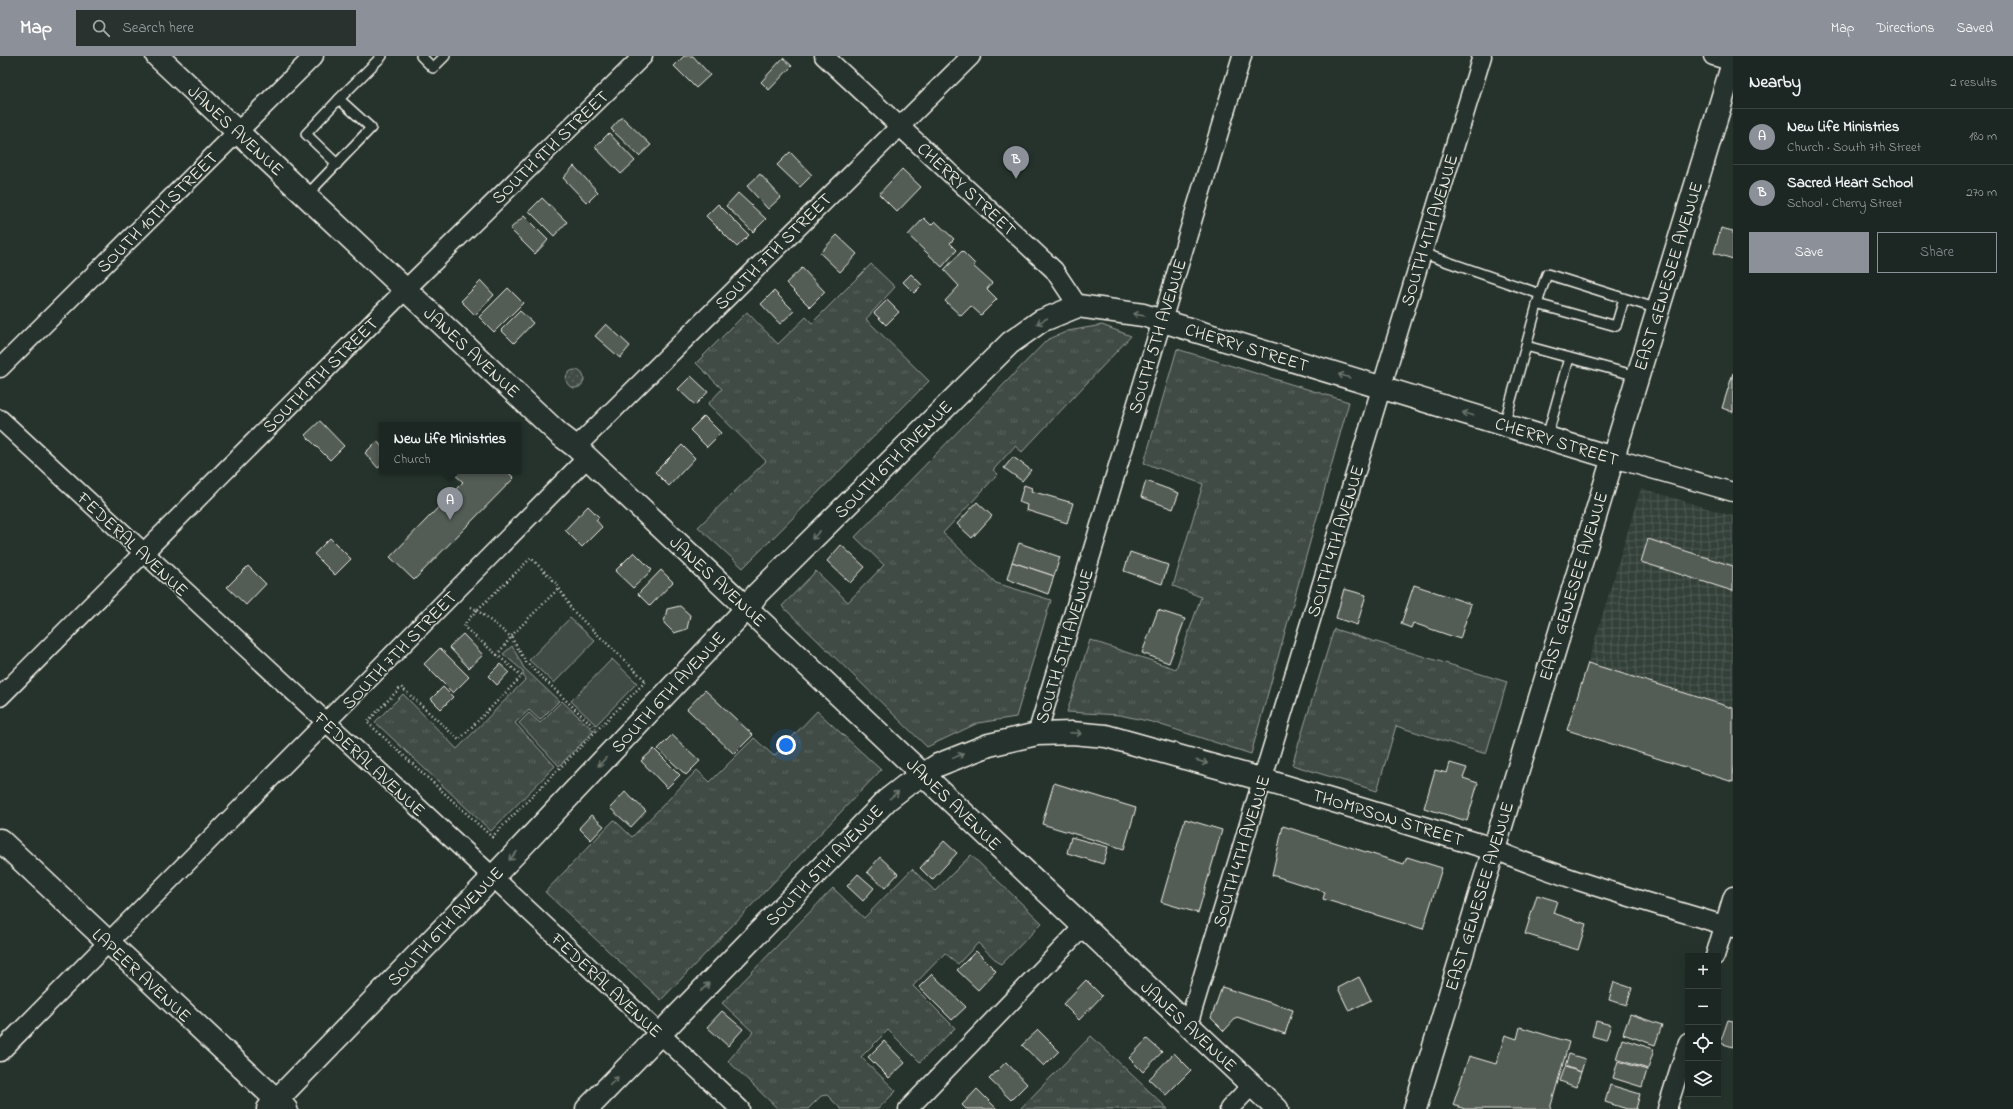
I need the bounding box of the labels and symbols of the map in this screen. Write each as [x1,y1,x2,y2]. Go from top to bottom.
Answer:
street label: JANES AVENUE [180,80,289,183]
street label: SOUTH 9TH STREET [487,85,616,212]
street label: CHERRY STREET [910,137,1021,244]
pin: B [1003,146,1029,179]
street label: SOUTH 10TH STREET [92,147,225,280]
street label: SOUTH 4TH AVENUE [1395,151,1466,310]
street label: EAST GENESEE AVENUE [1629,179,1711,374]
street label: SOUTH 7TH STREET [710,188,839,317]
street label: SOUTH 5TH AVENUE [1123,256,1195,417]
street label: JANES AVENUE [416,302,525,405]
one-way arrow [1133,311,1146,319]
street label: SOUTH 9TH STREET [258,313,385,440]
one-way arrow [1036,318,1048,326]
street label: CHERRY STREET [1181,318,1311,380]
one-way arrow [1337,372,1350,379]
street label: SOUTH 6TH AVENUE [829,395,960,526]
one-way arrow [1462,410,1475,417]
street label: CHERRY STREET [1491,412,1621,474]
street label: SOUTH 4TH AVENUE [1301,462,1372,621]
street label: FEDERAL AVENUE [69,486,193,604]
pin: A [437,487,463,520]
street label: EAST GENESEE AVENUE [1534,489,1616,684]
one-way arrow [811,530,821,540]
street label: JANES AVENUE [662,531,771,634]
street label: SOUTH 5TH AVENUE [1030,566,1102,727]
street label: SOUTH 7TH STREET [337,586,464,717]
street label: SOUTH 6TH AVENUE [606,627,733,760]
street label: FEDERAL AVENUE [306,706,430,824]
one-way arrow [1069,730,1082,737]
your location [776,735,796,755]
one-way arrow [951,752,963,760]
street label: JANES AVENUE [899,753,1006,858]
one-way arrow [597,757,607,767]
one-way arrow [1195,759,1208,766]
street label: SOUTH 4TH AVENUE [1207,772,1278,931]
street label: THOMPSON STREET [1309,784,1466,854]
one-way arrow [888,790,899,799]
street label: EAST GENESEE AVENUE [1440,799,1522,994]
street label: SOUTH 5TH AVENUE [760,800,891,933]
one-way arrow [508,851,517,861]
street label: SOUTH 6TH AVENUE [382,861,511,993]
street label: LAPEER AVENUE [85,923,196,1030]
street label: FEDERAL AVENUE [543,927,667,1045]
street label: JANES AVENUE [1133,976,1242,1079]
one-way arrow [700,982,710,992]
one-way arrow [610,1076,619,1086]

